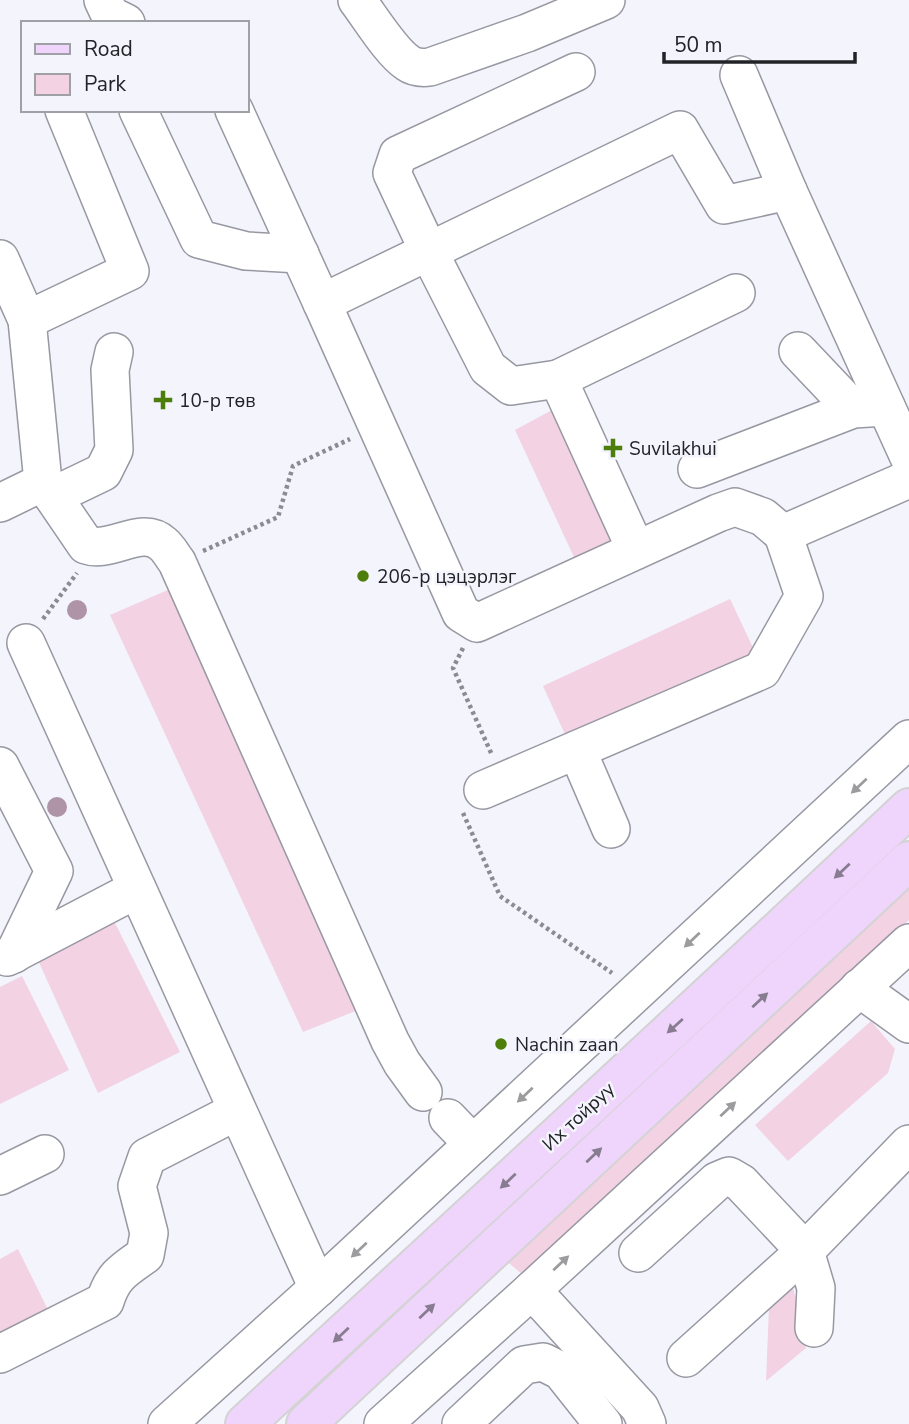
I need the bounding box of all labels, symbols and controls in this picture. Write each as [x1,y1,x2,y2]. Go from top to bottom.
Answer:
legend [21,21,248,112]
scale bar [664,21,855,65]
text: 50 m [674,31,723,59]
text: Road [84,35,133,63]
text: Park [84,70,126,98]
place label: 10-р төв [179,388,256,414]
marker: 10-р төв [153,390,173,410]
place label: Suvilakhui [629,436,717,462]
marker: Suvilakhui [603,438,623,458]
place label: 206-р цэцэрлэг [377,564,516,590]
marker: 206-р цэцэрлэг [355,568,371,584]
one-way arrow [851,777,868,793]
one-way arrow [834,863,851,879]
one-way arrow [684,932,701,948]
one-way arrow [751,992,769,1008]
one-way arrow [666,1018,684,1034]
place label: Nachin zaan [515,1032,618,1058]
marker: Nachin zaan [493,1036,509,1052]
street label: Их тойруу [537,1076,621,1157]
one-way arrow [517,1087,534,1103]
one-way arrow [719,1101,737,1117]
one-way arrow [585,1148,602,1164]
one-way arrow [500,1172,517,1188]
one-way arrow [350,1242,368,1258]
one-way arrow [552,1256,569,1272]
one-way arrow [418,1303,435,1319]
one-way arrow [333,1327,350,1343]

